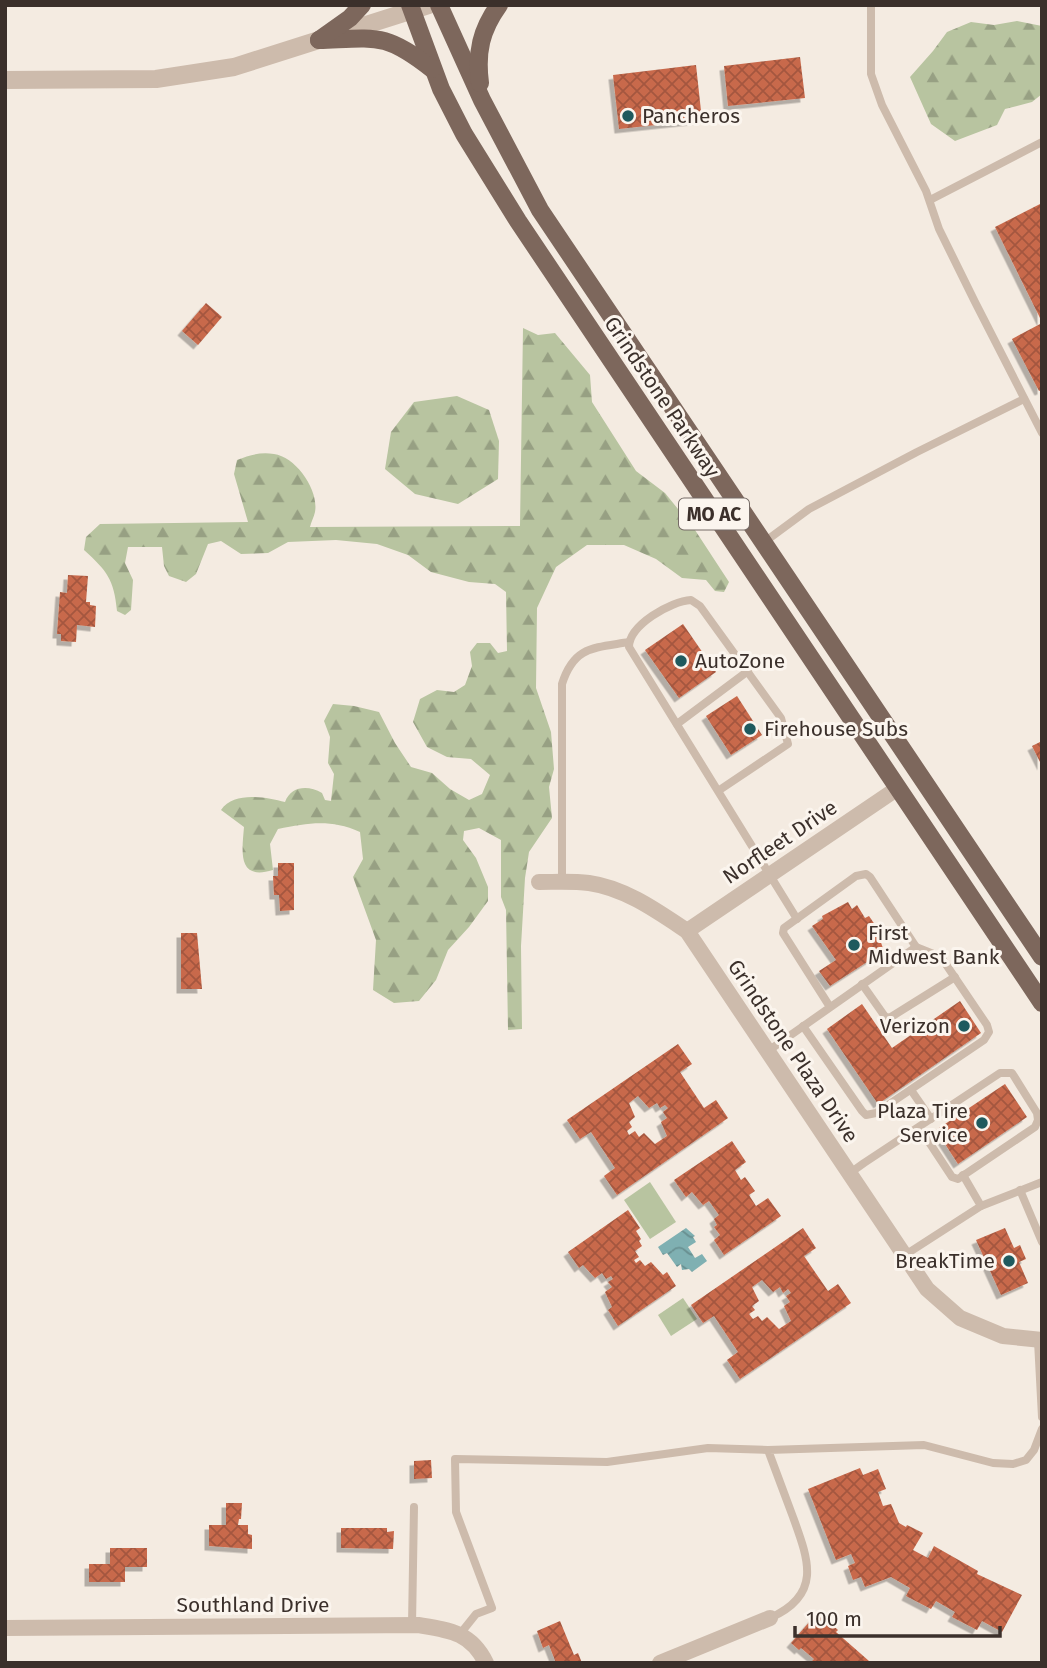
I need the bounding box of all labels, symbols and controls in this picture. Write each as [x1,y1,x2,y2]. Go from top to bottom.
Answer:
place label: Pancheros [642,103,740,129]
marker: Pancheros [620,108,636,124]
street label: Grindstone Parkway [599,312,726,483]
road number: MO AC [679,499,749,530]
place label: AutoZone [695,648,785,674]
marker: AutoZone [673,653,689,669]
place label: Firehouse Subs [764,716,908,742]
marker: Firehouse Subs [742,721,758,737]
street label: Norfleet Drive [718,794,842,890]
place label: First Midwest Bank [868,920,1000,970]
marker: First Midwest Bank [846,937,862,953]
street label: Grindstone Plaza Drive [722,954,864,1148]
place label: Verizon [880,1013,950,1039]
marker: Verizon [956,1018,972,1034]
place label: Plaza Tire Service [877,1098,968,1148]
marker: Plaza Tire Service [974,1115,990,1131]
place label: BreakTime [895,1248,995,1274]
marker: BreakTime [1001,1253,1017,1269]
street label: Southland Drive [177,1592,329,1618]
scale bar [795,1594,1000,1638]
text: 100 m [806,1606,862,1632]

